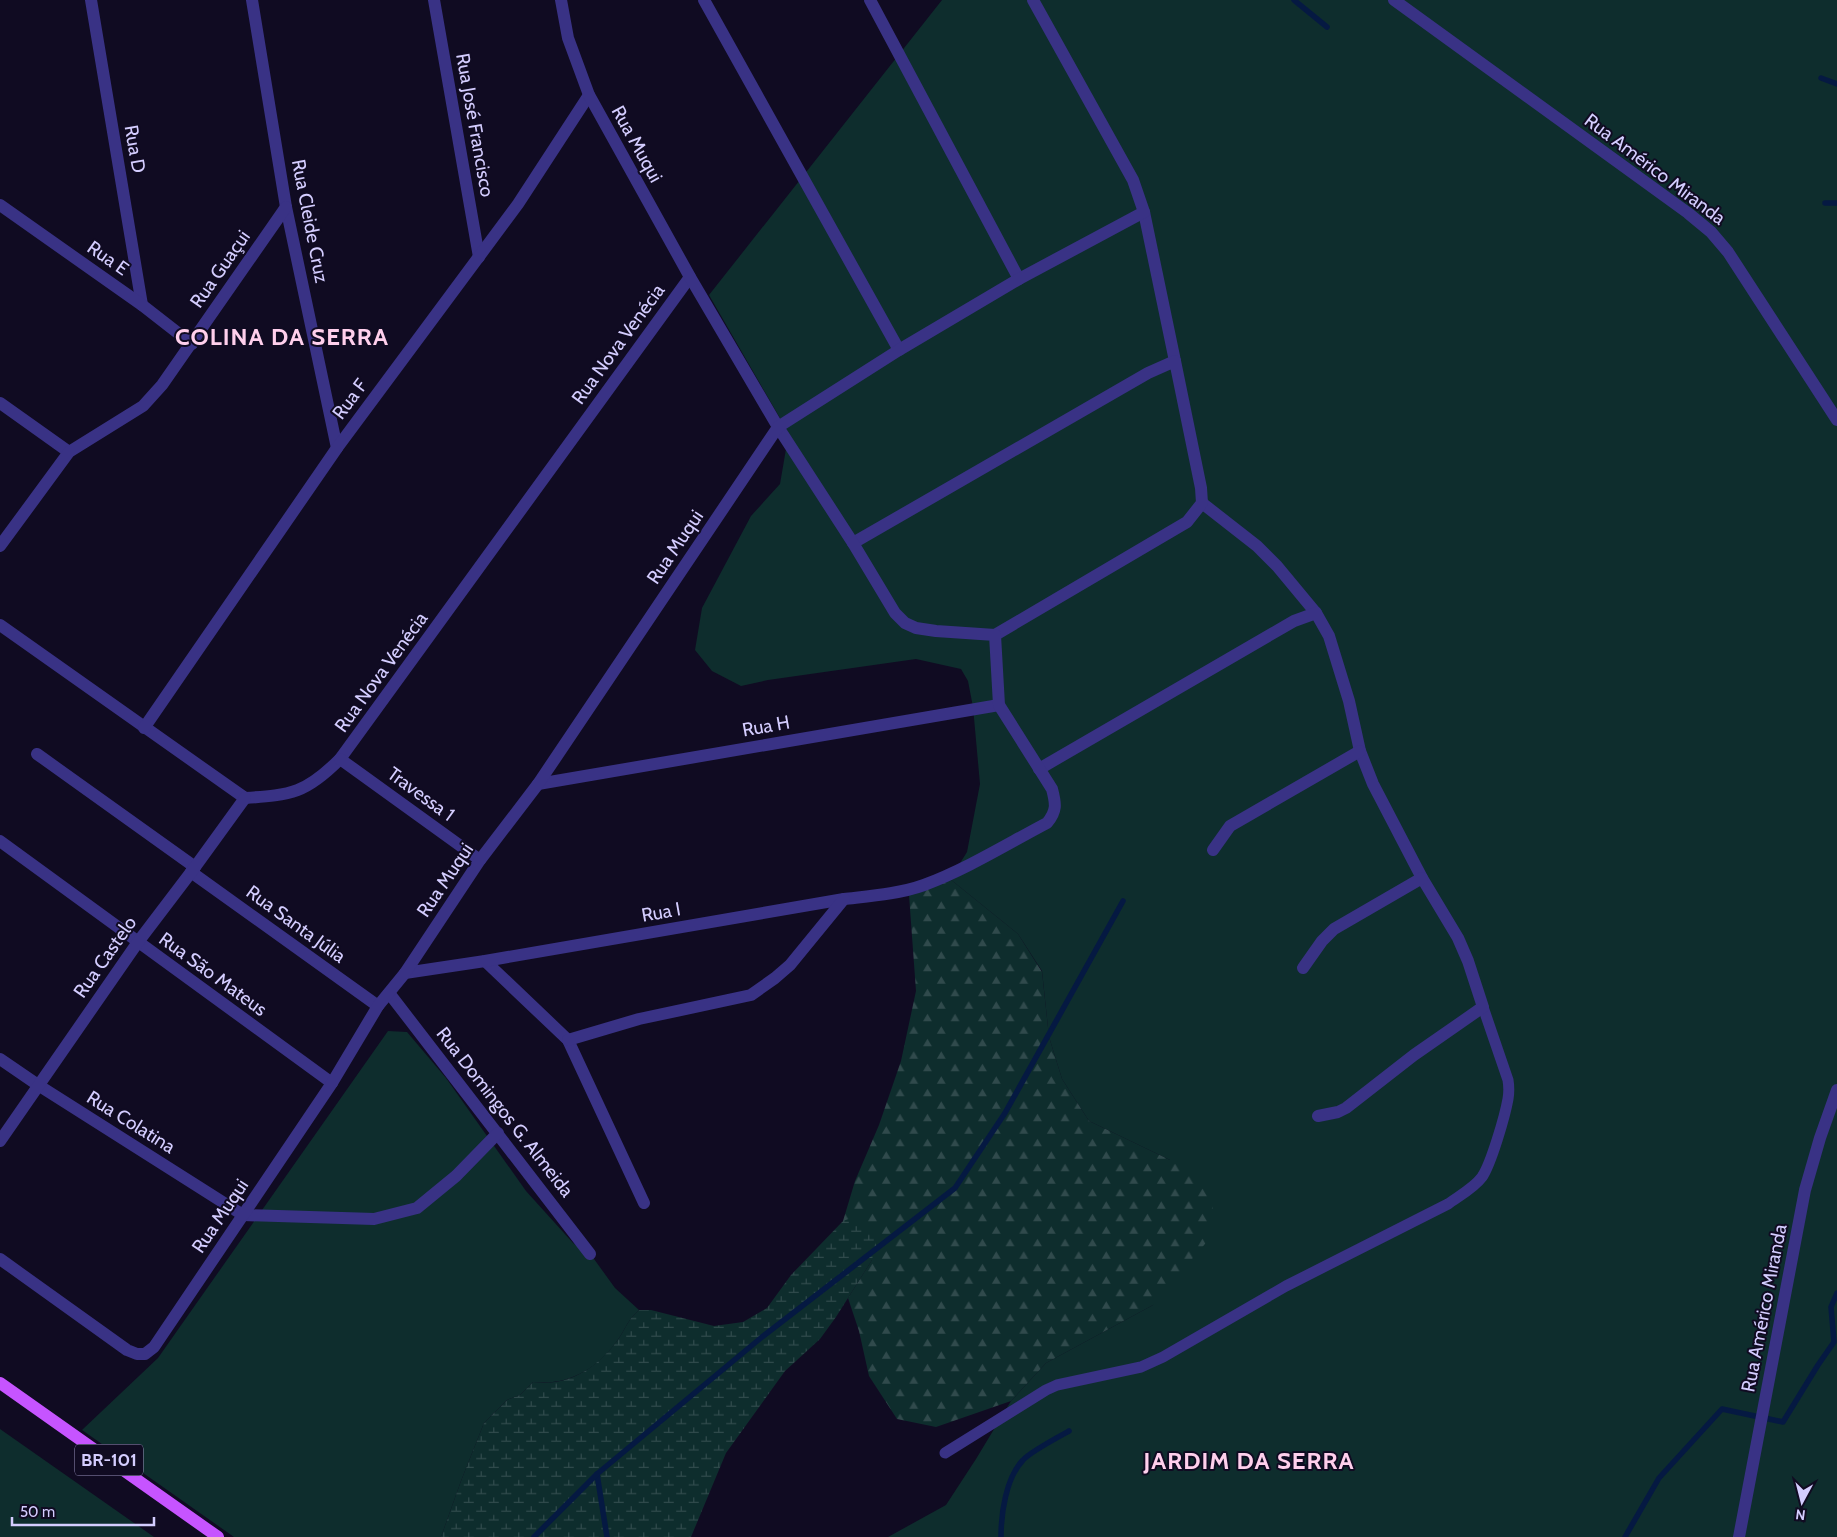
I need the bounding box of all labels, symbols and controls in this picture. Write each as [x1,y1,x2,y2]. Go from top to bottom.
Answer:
street label: Rua José Francisco [451,51,499,199]
street label: Rua Muqui [607,102,667,186]
street label: Rua Américo Miranda [1580,109,1730,229]
street label: Rua D [119,123,151,175]
street label: Rua Cleide Cruz [287,157,333,285]
street label: Rua Guaçui [185,226,255,312]
street label: Rua E [83,236,133,280]
street label: Rua Nova Venécia [567,279,669,409]
district label: COLINA DA SERRA [175,322,389,351]
street label: Rua F [327,374,373,424]
street label: Rua Muqui [642,506,708,588]
street label: Rua Nova Venécia [330,607,432,737]
street label: Rua H [740,711,792,741]
street label: Travessa 1 [383,762,459,826]
street label: Rua Muqui [412,839,478,921]
street label: Rua Santa Júlia [242,880,350,968]
street label: Rua I [640,897,682,927]
street label: Rua Castelo [69,912,141,1002]
street label: Rua São Mateus [155,927,271,1021]
street label: Rua Domingos G. Almeida [432,1022,578,1202]
street label: Rua Colatina [82,1086,180,1158]
street label: Rua Muqui [187,1175,253,1257]
street label: Rua Américo Miranda [1736,1222,1792,1394]
road number: BR-101 [75,1444,143,1476]
district label: JARDIM DA SERRA [1142,1446,1355,1475]
north arrow [1777,1477,1827,1527]
scale bar [12,1494,155,1526]
text: 50 m [20,1503,55,1521]
text: N [1794,1505,1806,1524]

